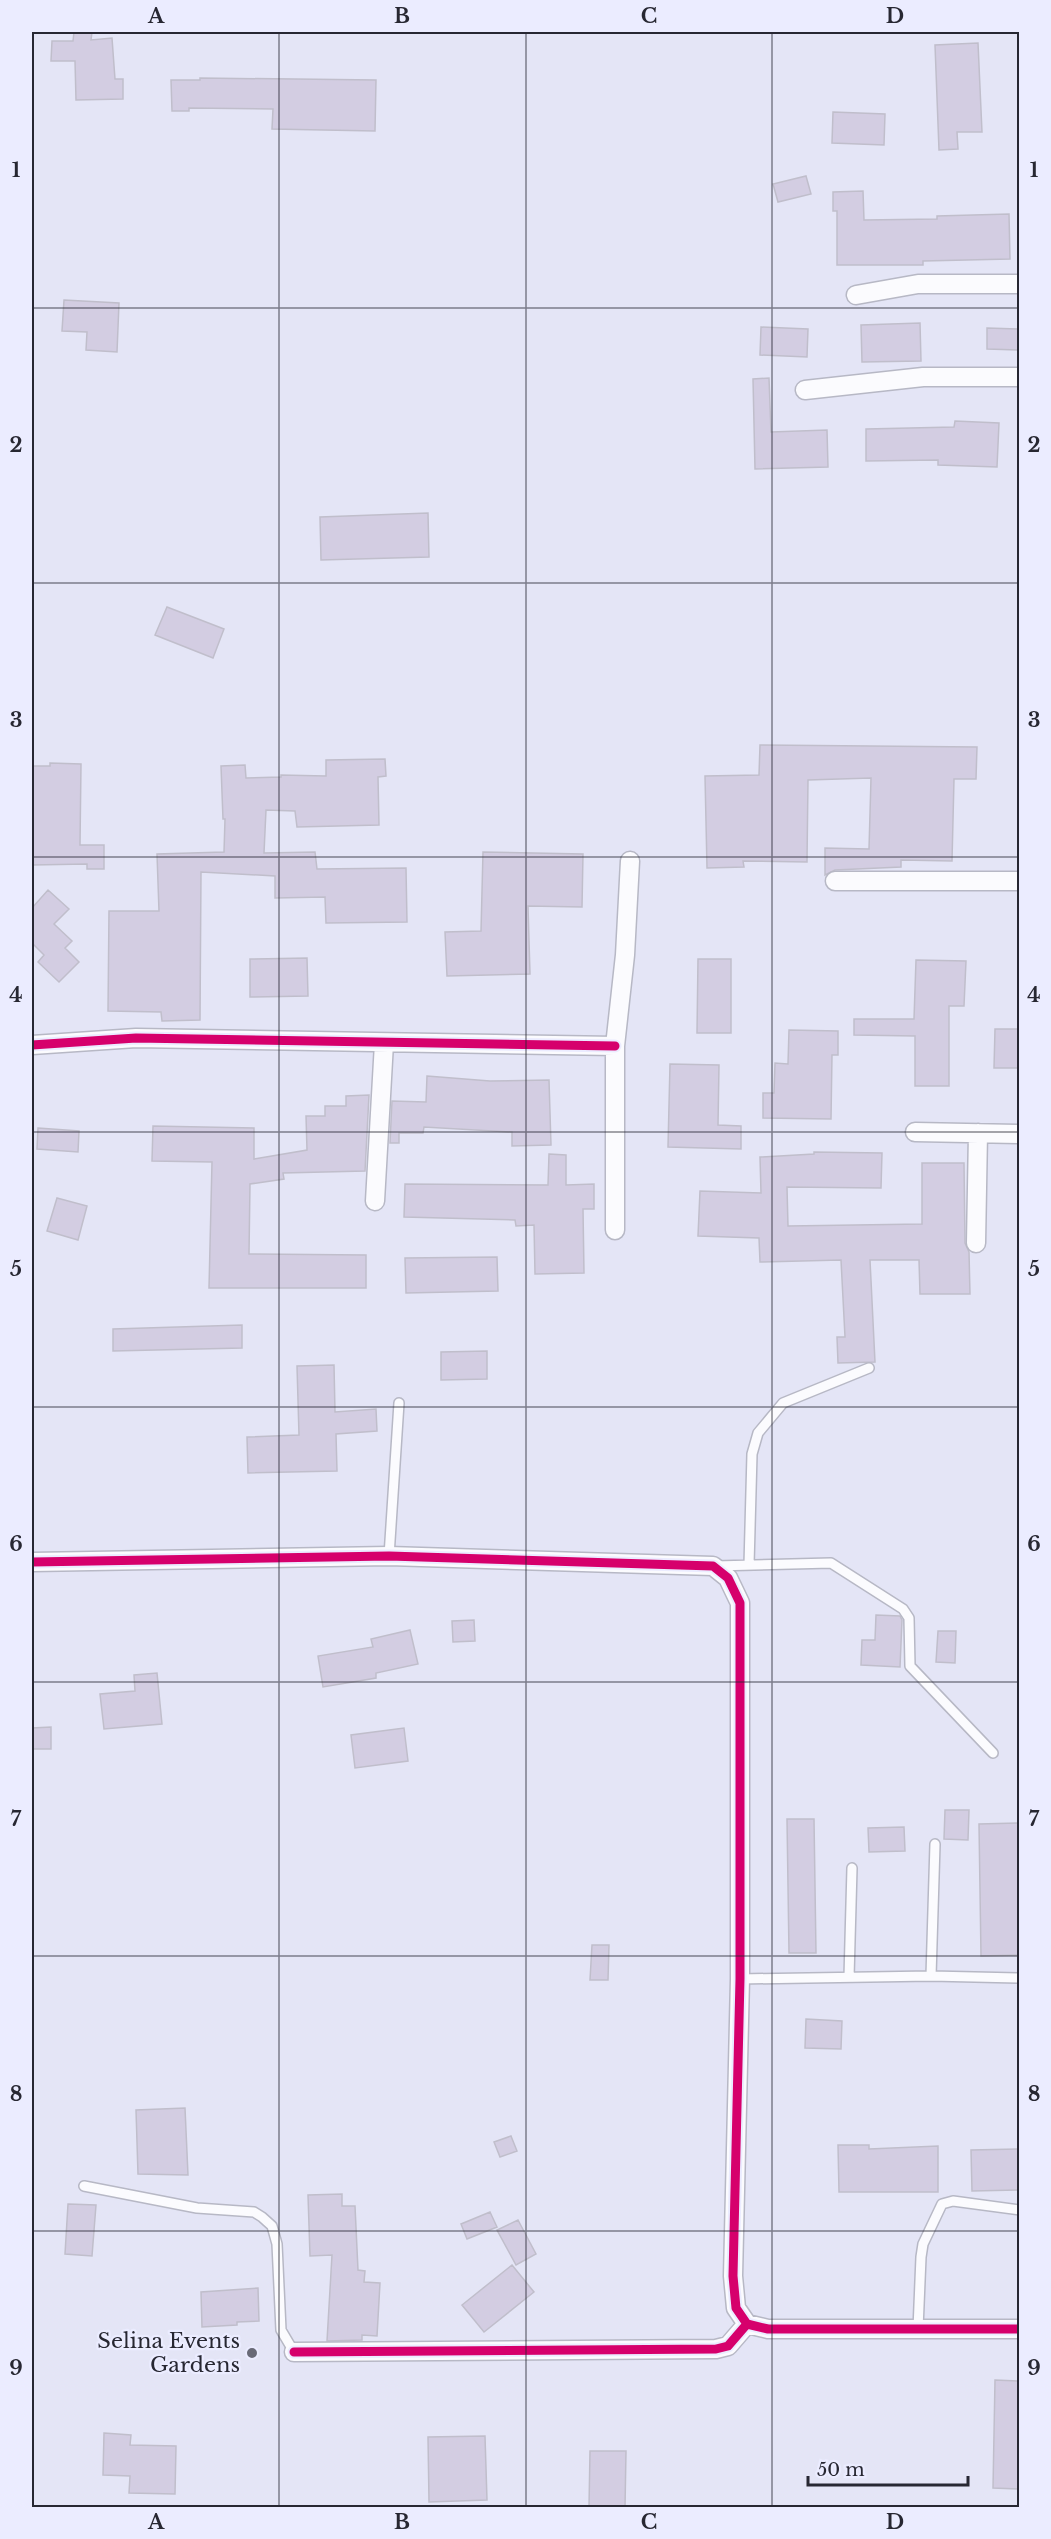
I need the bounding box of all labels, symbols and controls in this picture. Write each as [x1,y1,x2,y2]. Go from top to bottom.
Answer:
text: A [147,4,165,28]
text: B [394,4,410,28]
text: C [641,4,657,28]
text: D [886,4,904,28]
text: 1 [12,158,21,182]
text: 1 [1030,158,1039,182]
text: 2 [9,433,23,457]
text: 2 [1027,433,1041,457]
text: 3 [10,708,22,732]
text: 3 [1028,708,1040,732]
text: 4 [9,983,23,1007]
text: 4 [1027,983,1041,1007]
text: 5 [10,1257,22,1281]
text: 5 [1028,1257,1040,1281]
text: 6 [9,1532,23,1556]
text: 6 [1027,1532,1041,1556]
text: 7 [11,1807,22,1831]
text: 7 [1029,1807,1040,1831]
text: 8 [10,2082,22,2106]
text: 8 [1028,2082,1040,2106]
place label: Selina Events Gardens [97,2328,240,2378]
marker: Selina Events Gardens [245,2346,259,2360]
text: 9 [9,2356,23,2380]
text: 9 [1027,2356,1041,2380]
scale bar [808,2449,968,2487]
text: 50 m [817,2459,865,2481]
text: A [147,2510,165,2534]
text: B [394,2510,410,2534]
text: C [641,2510,657,2534]
text: D [886,2510,904,2534]

